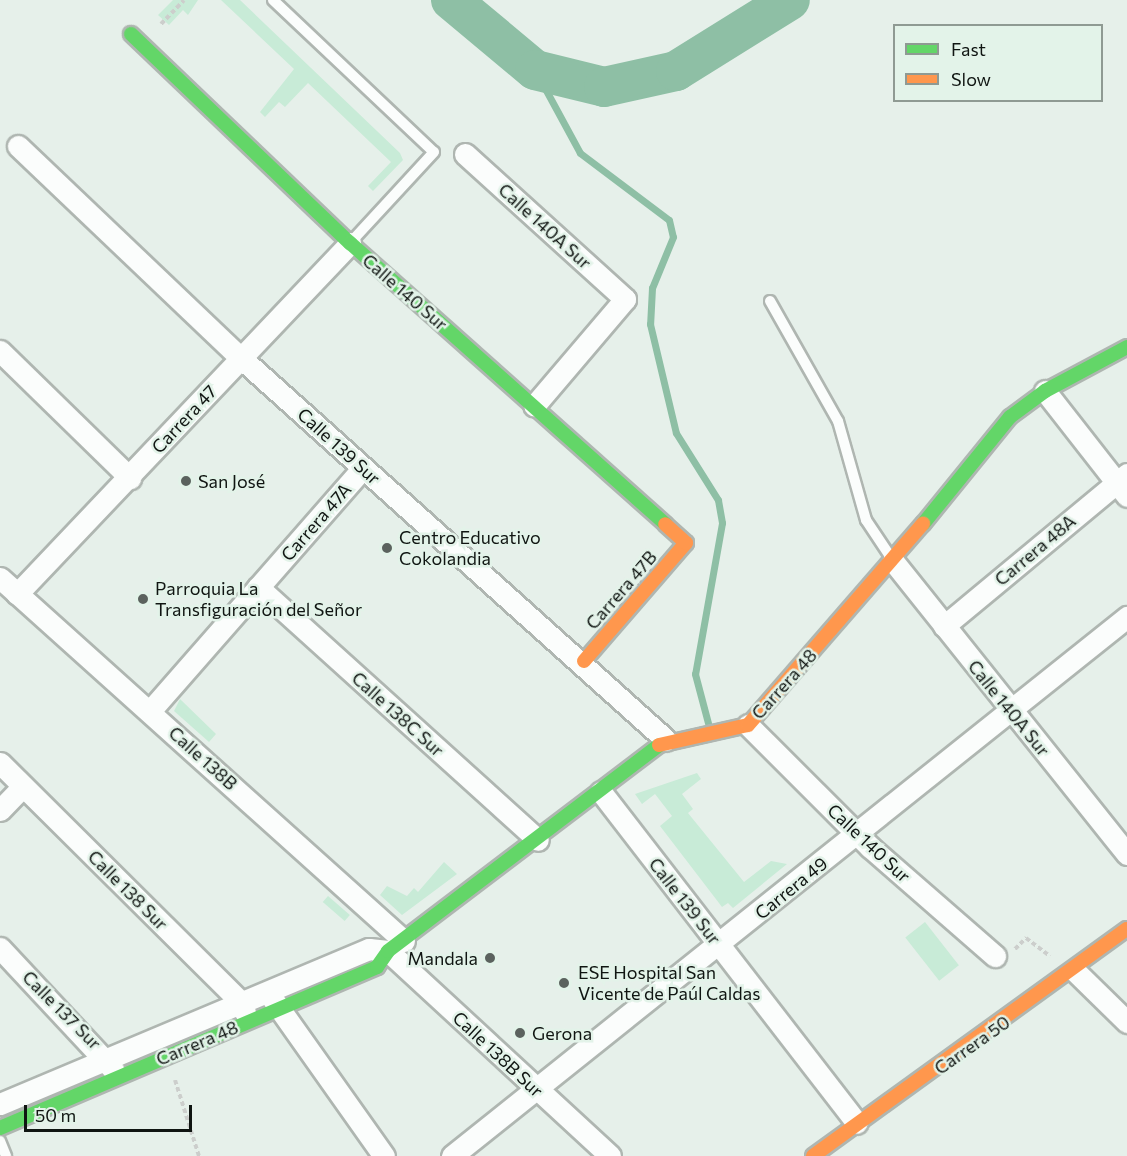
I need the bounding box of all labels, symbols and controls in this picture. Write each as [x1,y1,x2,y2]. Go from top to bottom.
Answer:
legend [893,24,1103,102]
text: Fast [951,38,986,60]
text: Slow [951,68,991,90]
street label: Calle 140A Sur [494,179,596,273]
street label: Calle 140 Sur [358,249,452,335]
street label: Carrera 47 [147,381,221,457]
street label: Calle 139 Sur [293,403,385,489]
place label: San José [198,470,265,492]
marker: San José [179,474,193,488]
street label: Carrera 47A [276,479,356,565]
street label: Carrera 48A [990,510,1080,590]
place label: Centro Educativo Cokolandia [399,527,541,570]
marker: Centro Educativo Cokolandia [380,541,394,555]
street label: Carrera 47B [581,546,661,634]
place label: Parroquia La Transfiguración del Señor [155,578,362,620]
marker: Parroquia La Transfiguración del Señor [136,592,150,606]
street label: Carrera 48 [747,644,821,724]
street label: Calle 140A Sur [964,656,1054,760]
street label: Calle 138C Sur [348,667,448,761]
street label: Calle 138B [164,722,242,794]
street label: Calle 140 Sur [823,799,915,887]
street label: Calle 138 Sur [84,846,172,934]
street label: Carrera 49 [750,852,832,924]
street label: Calle 139 Sur [644,853,726,949]
place label: Mandala [407,947,478,969]
marker: Mandala [483,951,497,965]
place label: ESE Hospital San Vicente de Paúl Caldas [578,962,760,1004]
street label: Calle 137 Sur [18,966,106,1054]
marker: ESE Hospital San Vicente de Paúl Caldas [555,974,573,992]
street label: Calle 138B Sur [448,1007,548,1101]
street label: Carrera 50 [930,1011,1014,1079]
street label: Carrera 48 [153,1016,241,1070]
place label: Gerona [532,1022,592,1044]
marker: Gerona [513,1026,527,1040]
scale bar [27,1093,195,1131]
text: 50 m [35,1104,76,1126]

